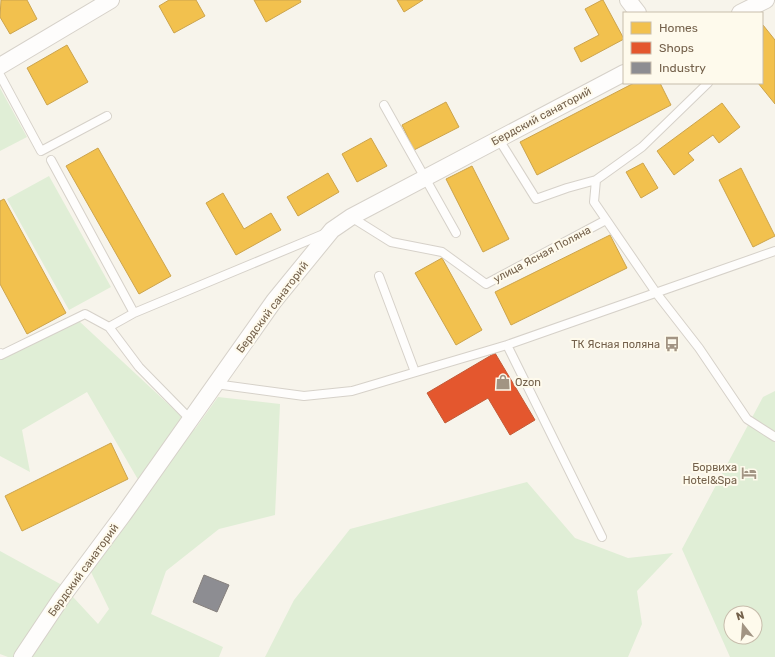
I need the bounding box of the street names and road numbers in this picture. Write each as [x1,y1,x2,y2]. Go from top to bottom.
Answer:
street label: Бердский санаторий [489,85,593,148]
street label: улица Ясная Поляна [491,223,593,286]
street label: Бердский санаторий [234,259,311,356]
street label: Бердский санаторий [45,521,121,619]

